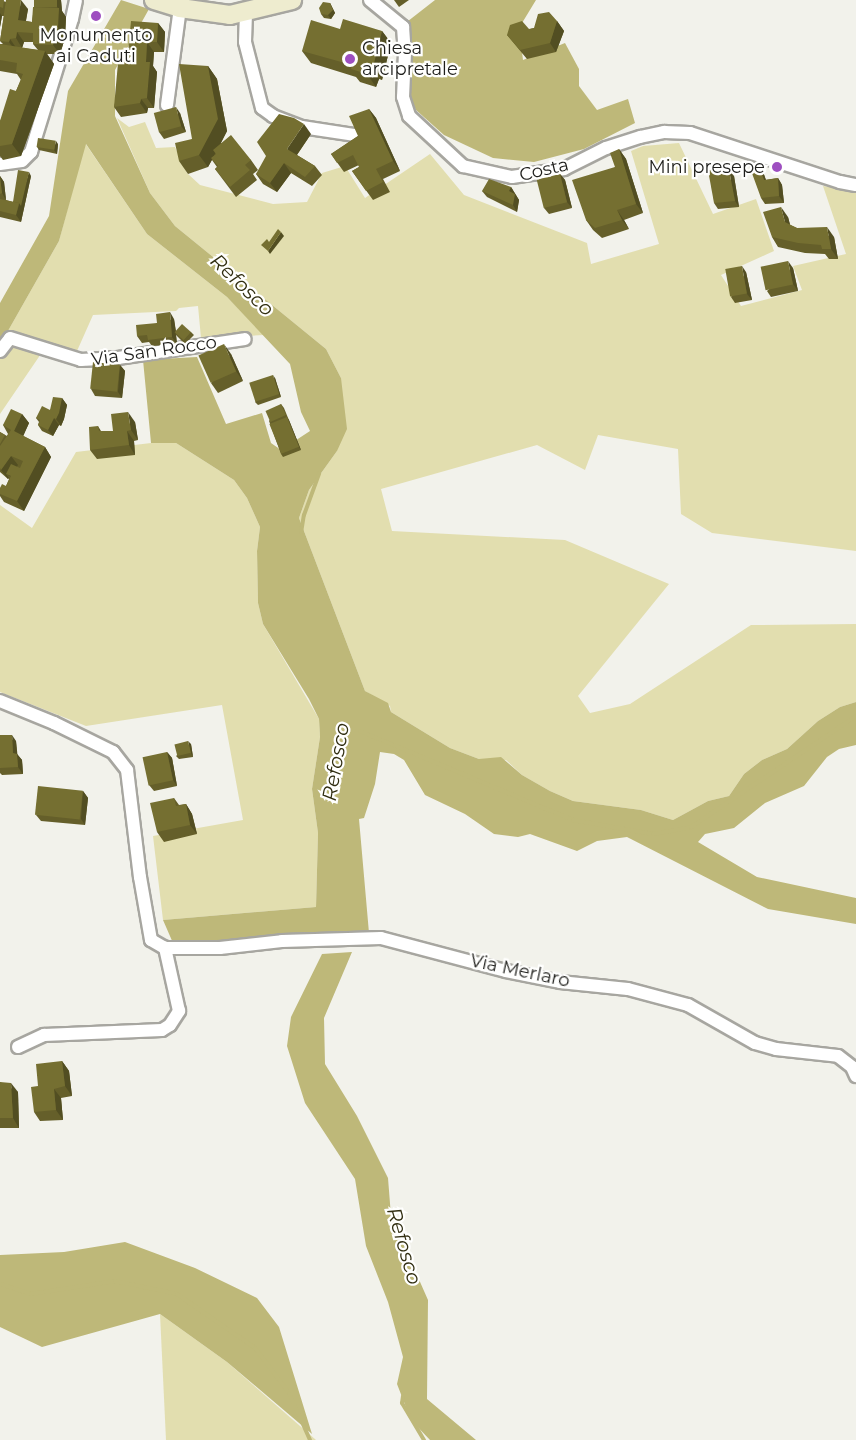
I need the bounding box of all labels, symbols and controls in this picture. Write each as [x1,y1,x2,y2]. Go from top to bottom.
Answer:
marker: Monumento ai Caduti [89,9,103,23]
place label: Monumento ai Caduti [39,25,153,68]
place label: Chiesa arcipretale [362,38,458,80]
marker: Chiesa arcipretale [343,52,357,66]
street label: Costa [517,154,571,186]
place label: Mini presepe [648,156,765,178]
marker: Mini presepe [770,160,784,174]
water label: Refosco [205,249,279,321]
street label: Via San Rocco [90,332,218,370]
water label: Refosco [317,721,355,803]
street label: Via Merlaro [468,950,572,992]
water label: Refosco [382,1205,426,1287]

